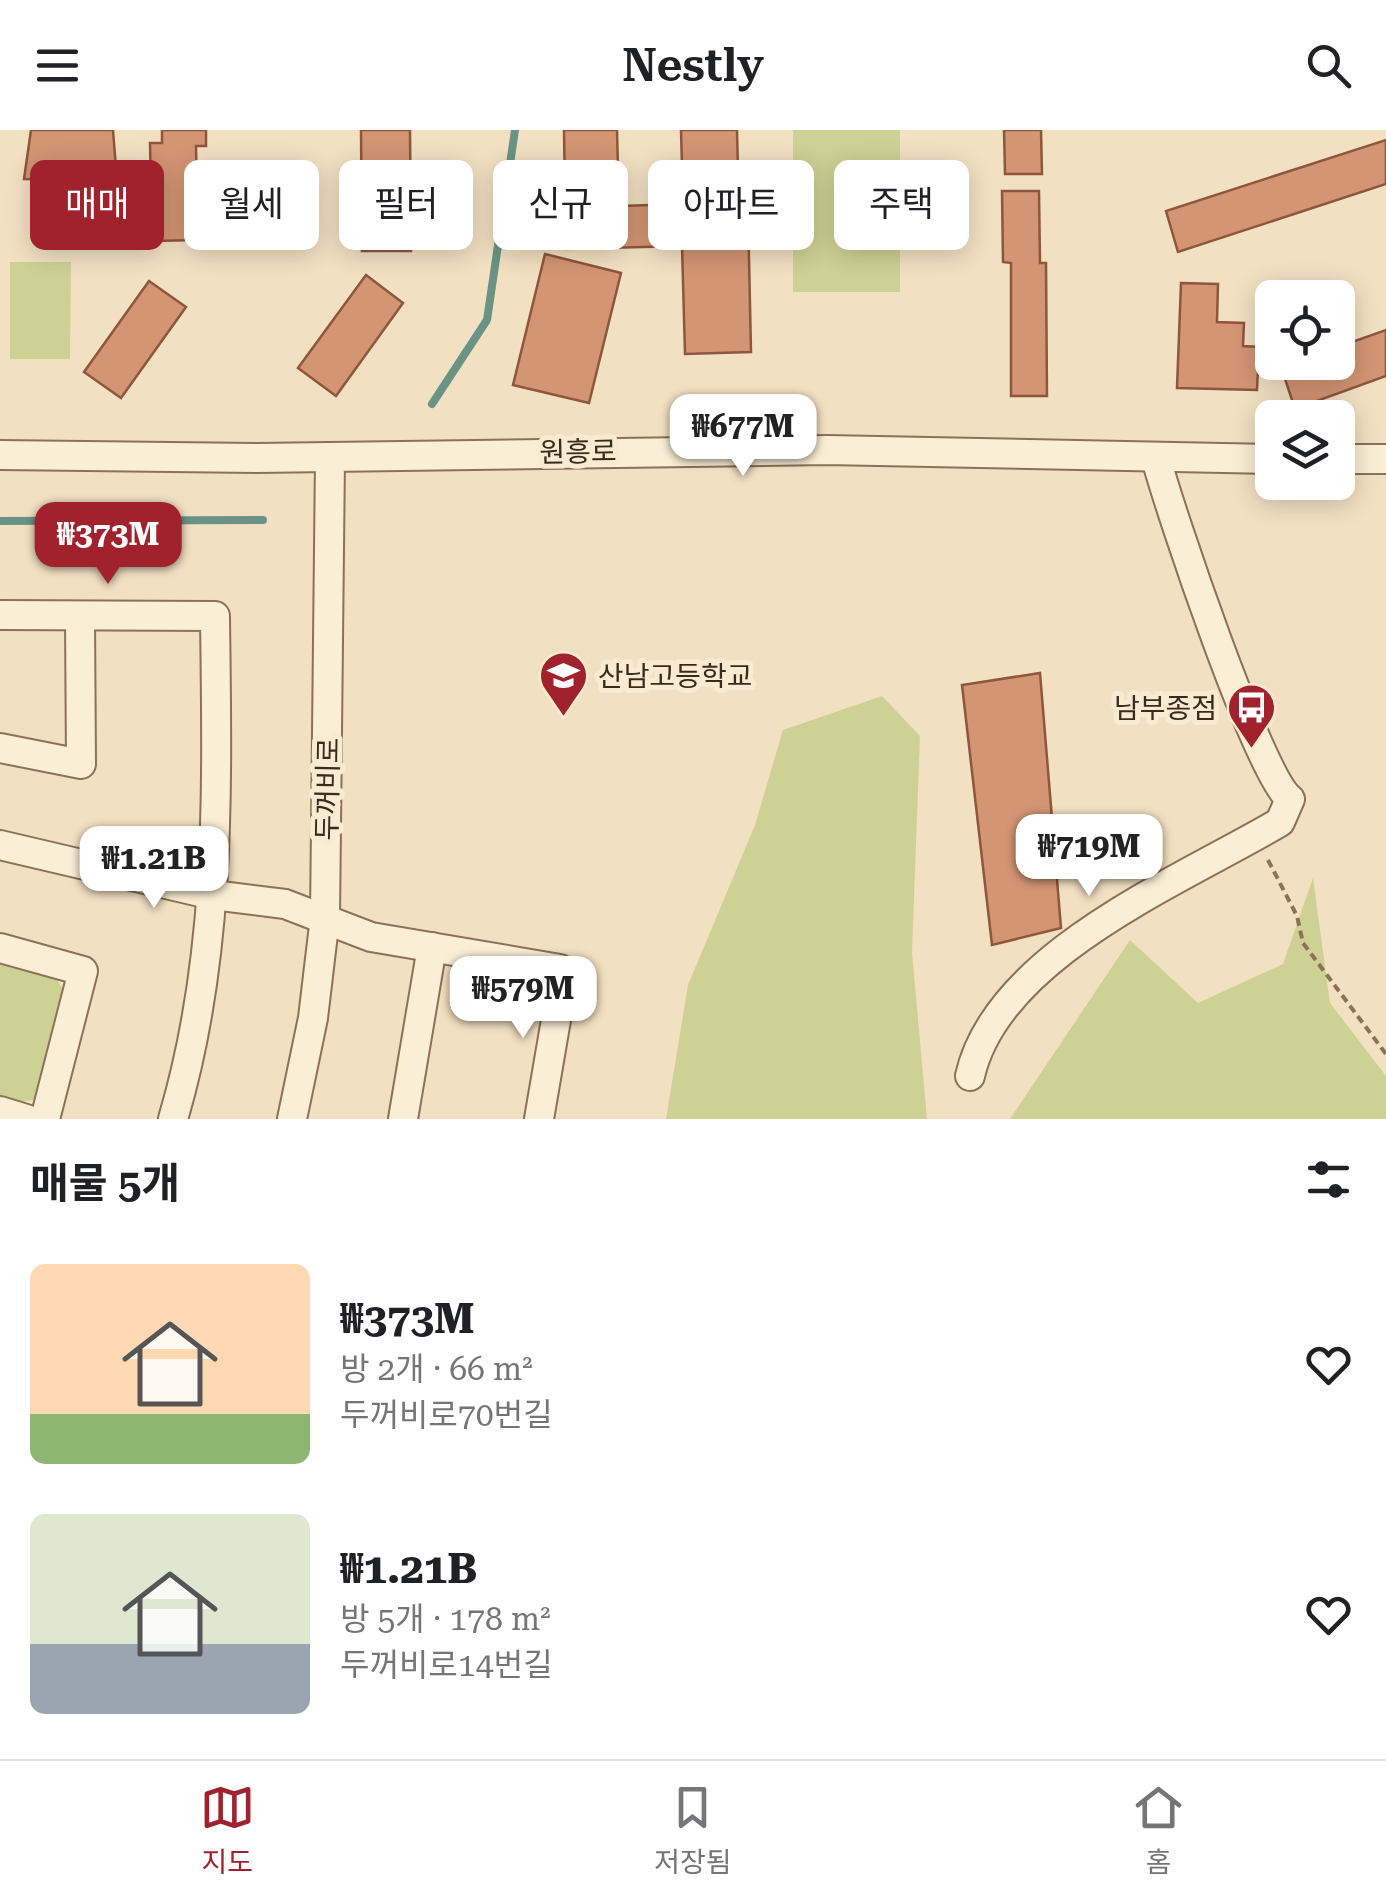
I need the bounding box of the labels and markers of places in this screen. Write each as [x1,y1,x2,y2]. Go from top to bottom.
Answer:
pin: ₩677M [673,394,813,479]
pin: ₩373M [38,502,178,587]
school or university icon: 산남고등학교 [537,650,589,718]
place label: 산남고등학교 [598,660,753,693]
bus stop icon: 남부종점 [1226,682,1278,750]
place label: 남부종점 [1114,692,1217,725]
pin: ₩719M [1019,814,1159,899]
pin: ₩1.21B [73,826,235,911]
pin: ₩579M [453,956,593,1041]

